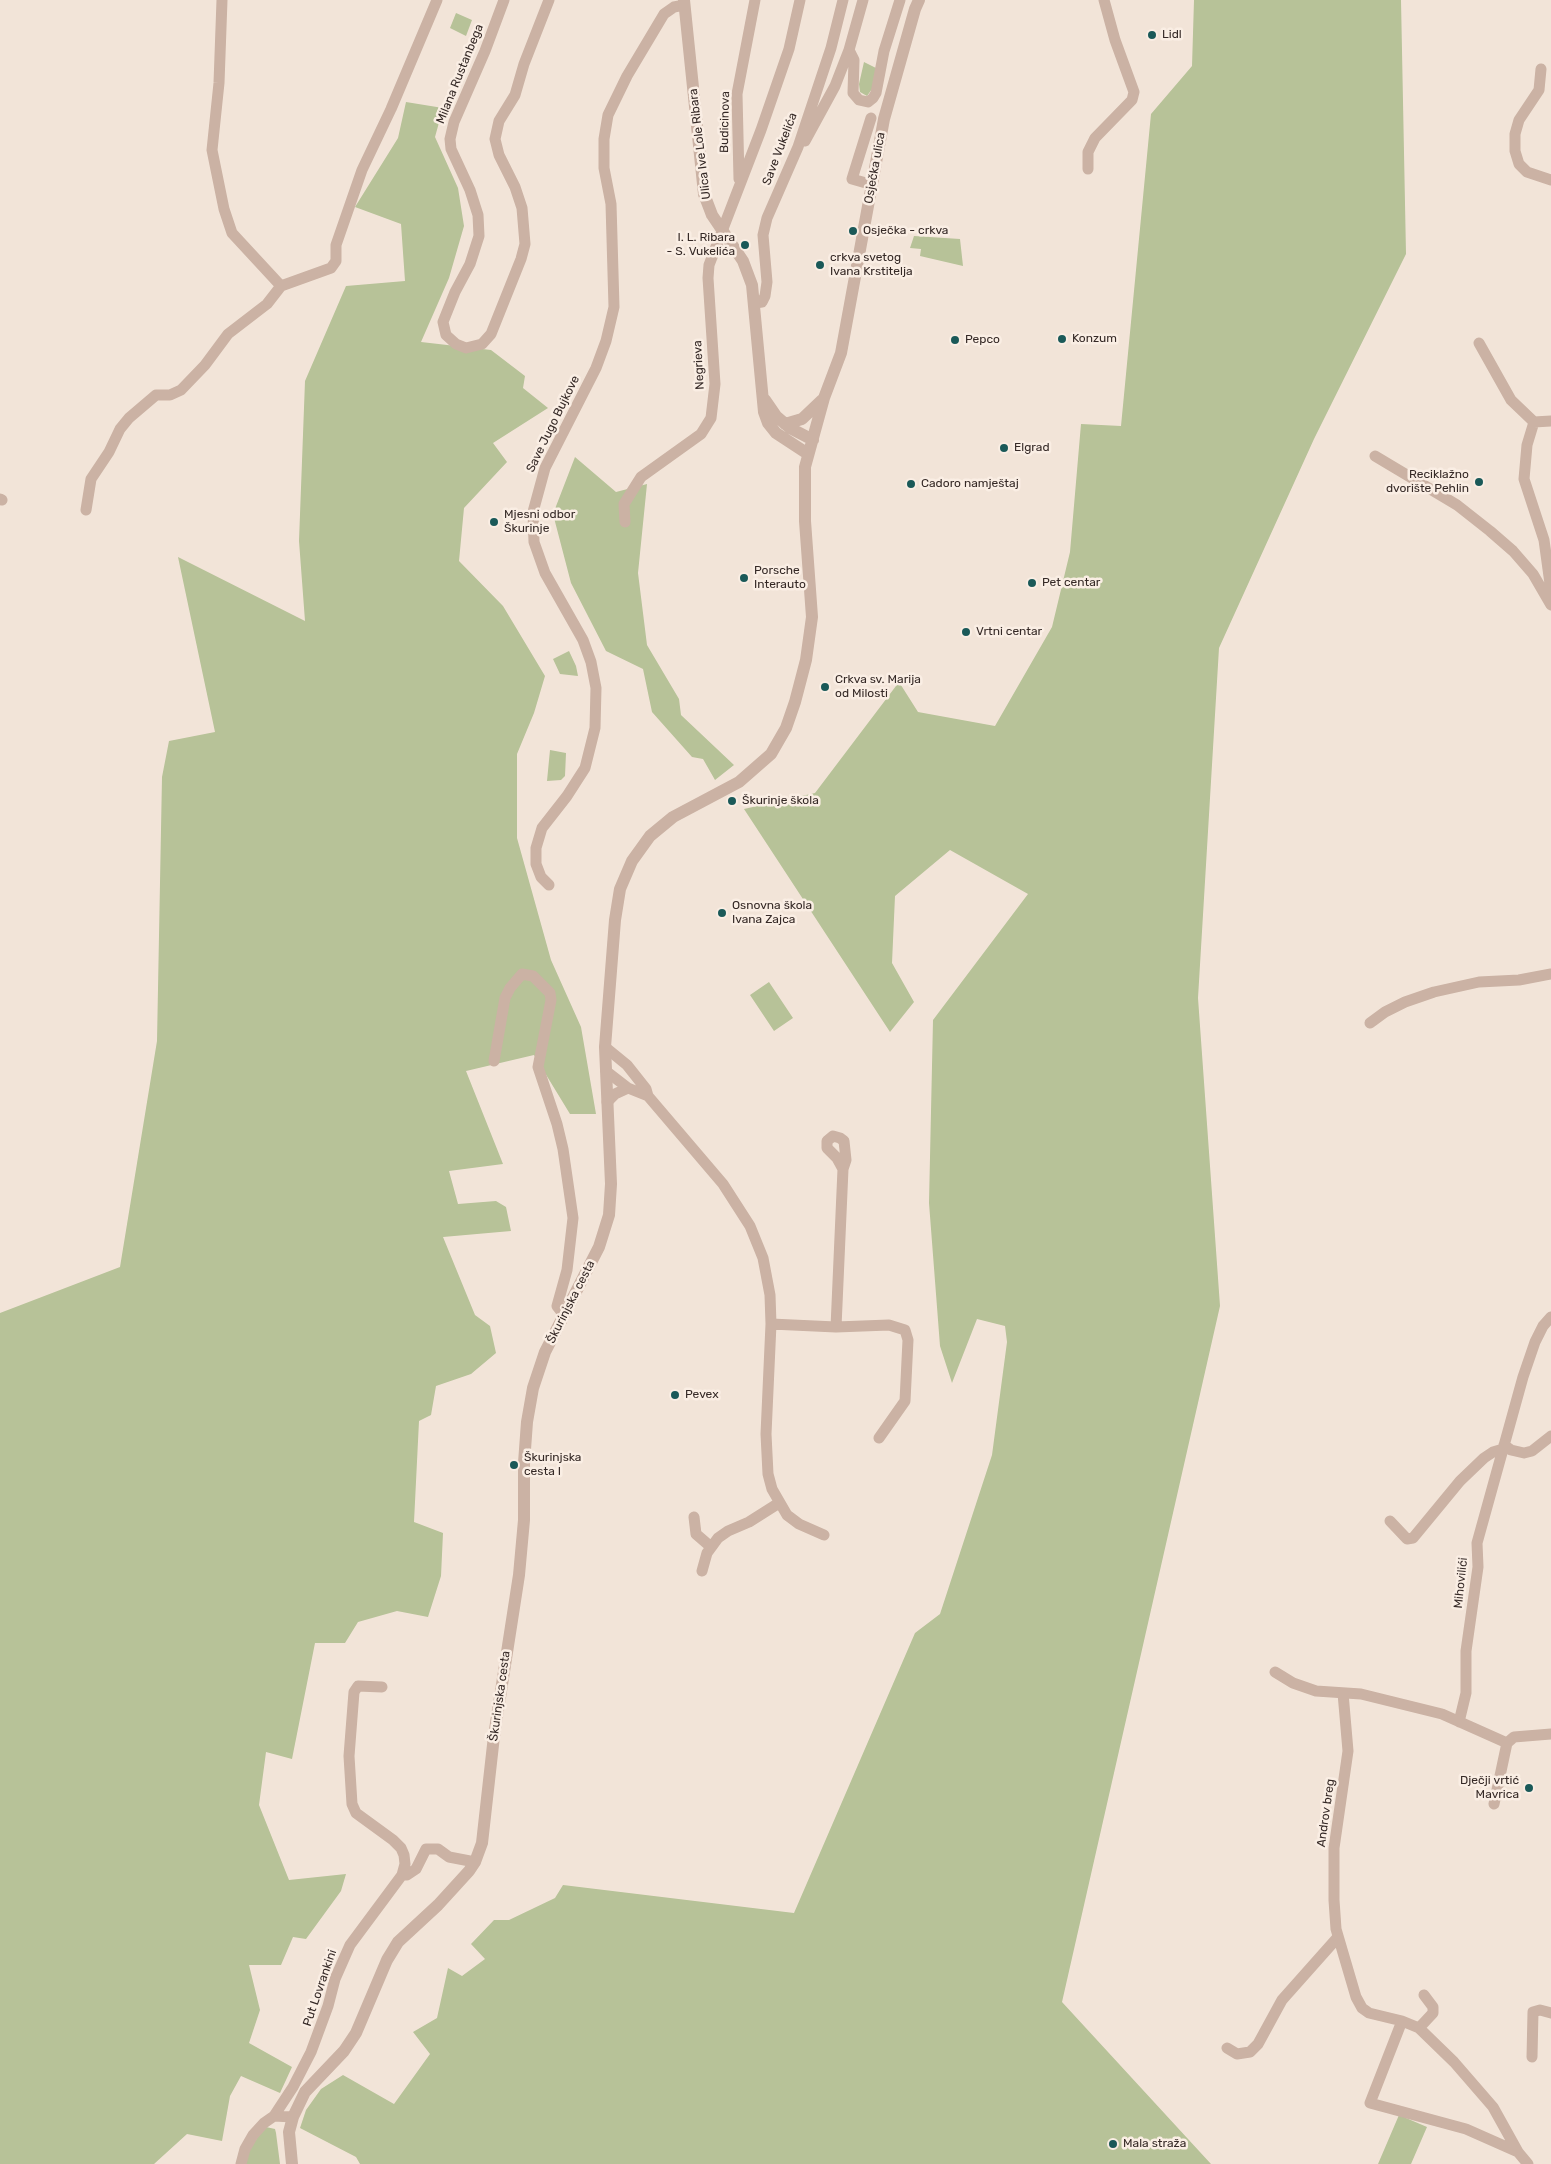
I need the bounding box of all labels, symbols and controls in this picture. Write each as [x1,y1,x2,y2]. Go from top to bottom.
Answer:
street label: Milana Rustanbega [433,22,487,126]
place label: Lidl [1162,28,1182,42]
marker: Lidl [1146,29,1158,41]
street label: Ulica Ive Lole Ribara [686,88,714,200]
street label: Budicinova [717,91,733,153]
street label: Save Vukelića [760,111,800,187]
street label: Osječka ulica [862,131,888,205]
place label: Osječka - crkva [863,224,948,238]
marker: Osječka - crkva [847,225,859,237]
place label: I. L. Ribara - S. Vukelića [666,231,735,259]
marker: I. L. Ribara - S. Vukelića [739,239,751,251]
place label: crkva svetog Ivana Krstitelja [830,251,913,279]
marker: crkva svetog Ivana Krstitelja [814,259,826,271]
place label: Konzum [1072,332,1117,346]
place label: Pepco [965,333,1000,347]
marker: Konzum [1056,333,1068,345]
marker: Pepco [949,334,961,346]
street label: Negrieva [691,340,707,390]
street label: Save Jugo Bujkove [523,373,583,475]
place label: Elgrad [1014,441,1050,455]
marker: Elgrad [998,442,1010,454]
place label: Reciklažno dvorište Pehlin [1386,468,1469,496]
marker: Reciklažno dvorište Pehlin [1473,476,1485,488]
place label: Cadoro namještaj [921,477,1019,491]
marker: Cadoro namještaj [905,478,917,490]
place label: Mjesni odbor Škurinje [504,508,575,536]
marker: Mjesni odbor Škurinje [488,516,500,528]
place label: Porsche Interauto [754,564,806,592]
marker: Porsche Interauto [738,572,750,584]
place label: Pet centar [1042,576,1100,590]
marker: Pet centar [1026,577,1038,589]
place label: Vrtni centar [976,625,1042,639]
marker: Vrtni centar [960,626,972,638]
place label: Crkva sv. Marija od Milosti [835,673,921,701]
marker: Crkva sv. Marija od Milosti [819,681,831,693]
place label: Škurinje škola [742,794,819,808]
marker: Škurinje škola [726,795,738,807]
place label: Osnovna škola Ivana Zajca [732,899,812,927]
marker: Osnovna škola Ivana Zajca [716,907,728,919]
street label: Škurinjska cesta [544,1258,598,1346]
place label: Pevex [685,1388,719,1402]
marker: Pevex [669,1389,681,1401]
place label: Škurinjska cesta I [524,1451,581,1479]
marker: Škurinjska cesta I [508,1459,520,1471]
street label: Mihovilići [1451,1557,1471,1609]
street label: Škurinjska cesta [487,1650,513,1742]
place label: Dječji vrtić Mavrica [1460,1774,1519,1802]
street label: Androv breg [1314,1778,1338,1848]
marker: Dječji vrtić Mavrica [1523,1782,1535,1794]
street label: Put Lovrankini [300,1948,340,2028]
place label: Mala straža [1123,2137,1186,2151]
marker: Mala straža [1107,2138,1119,2150]

